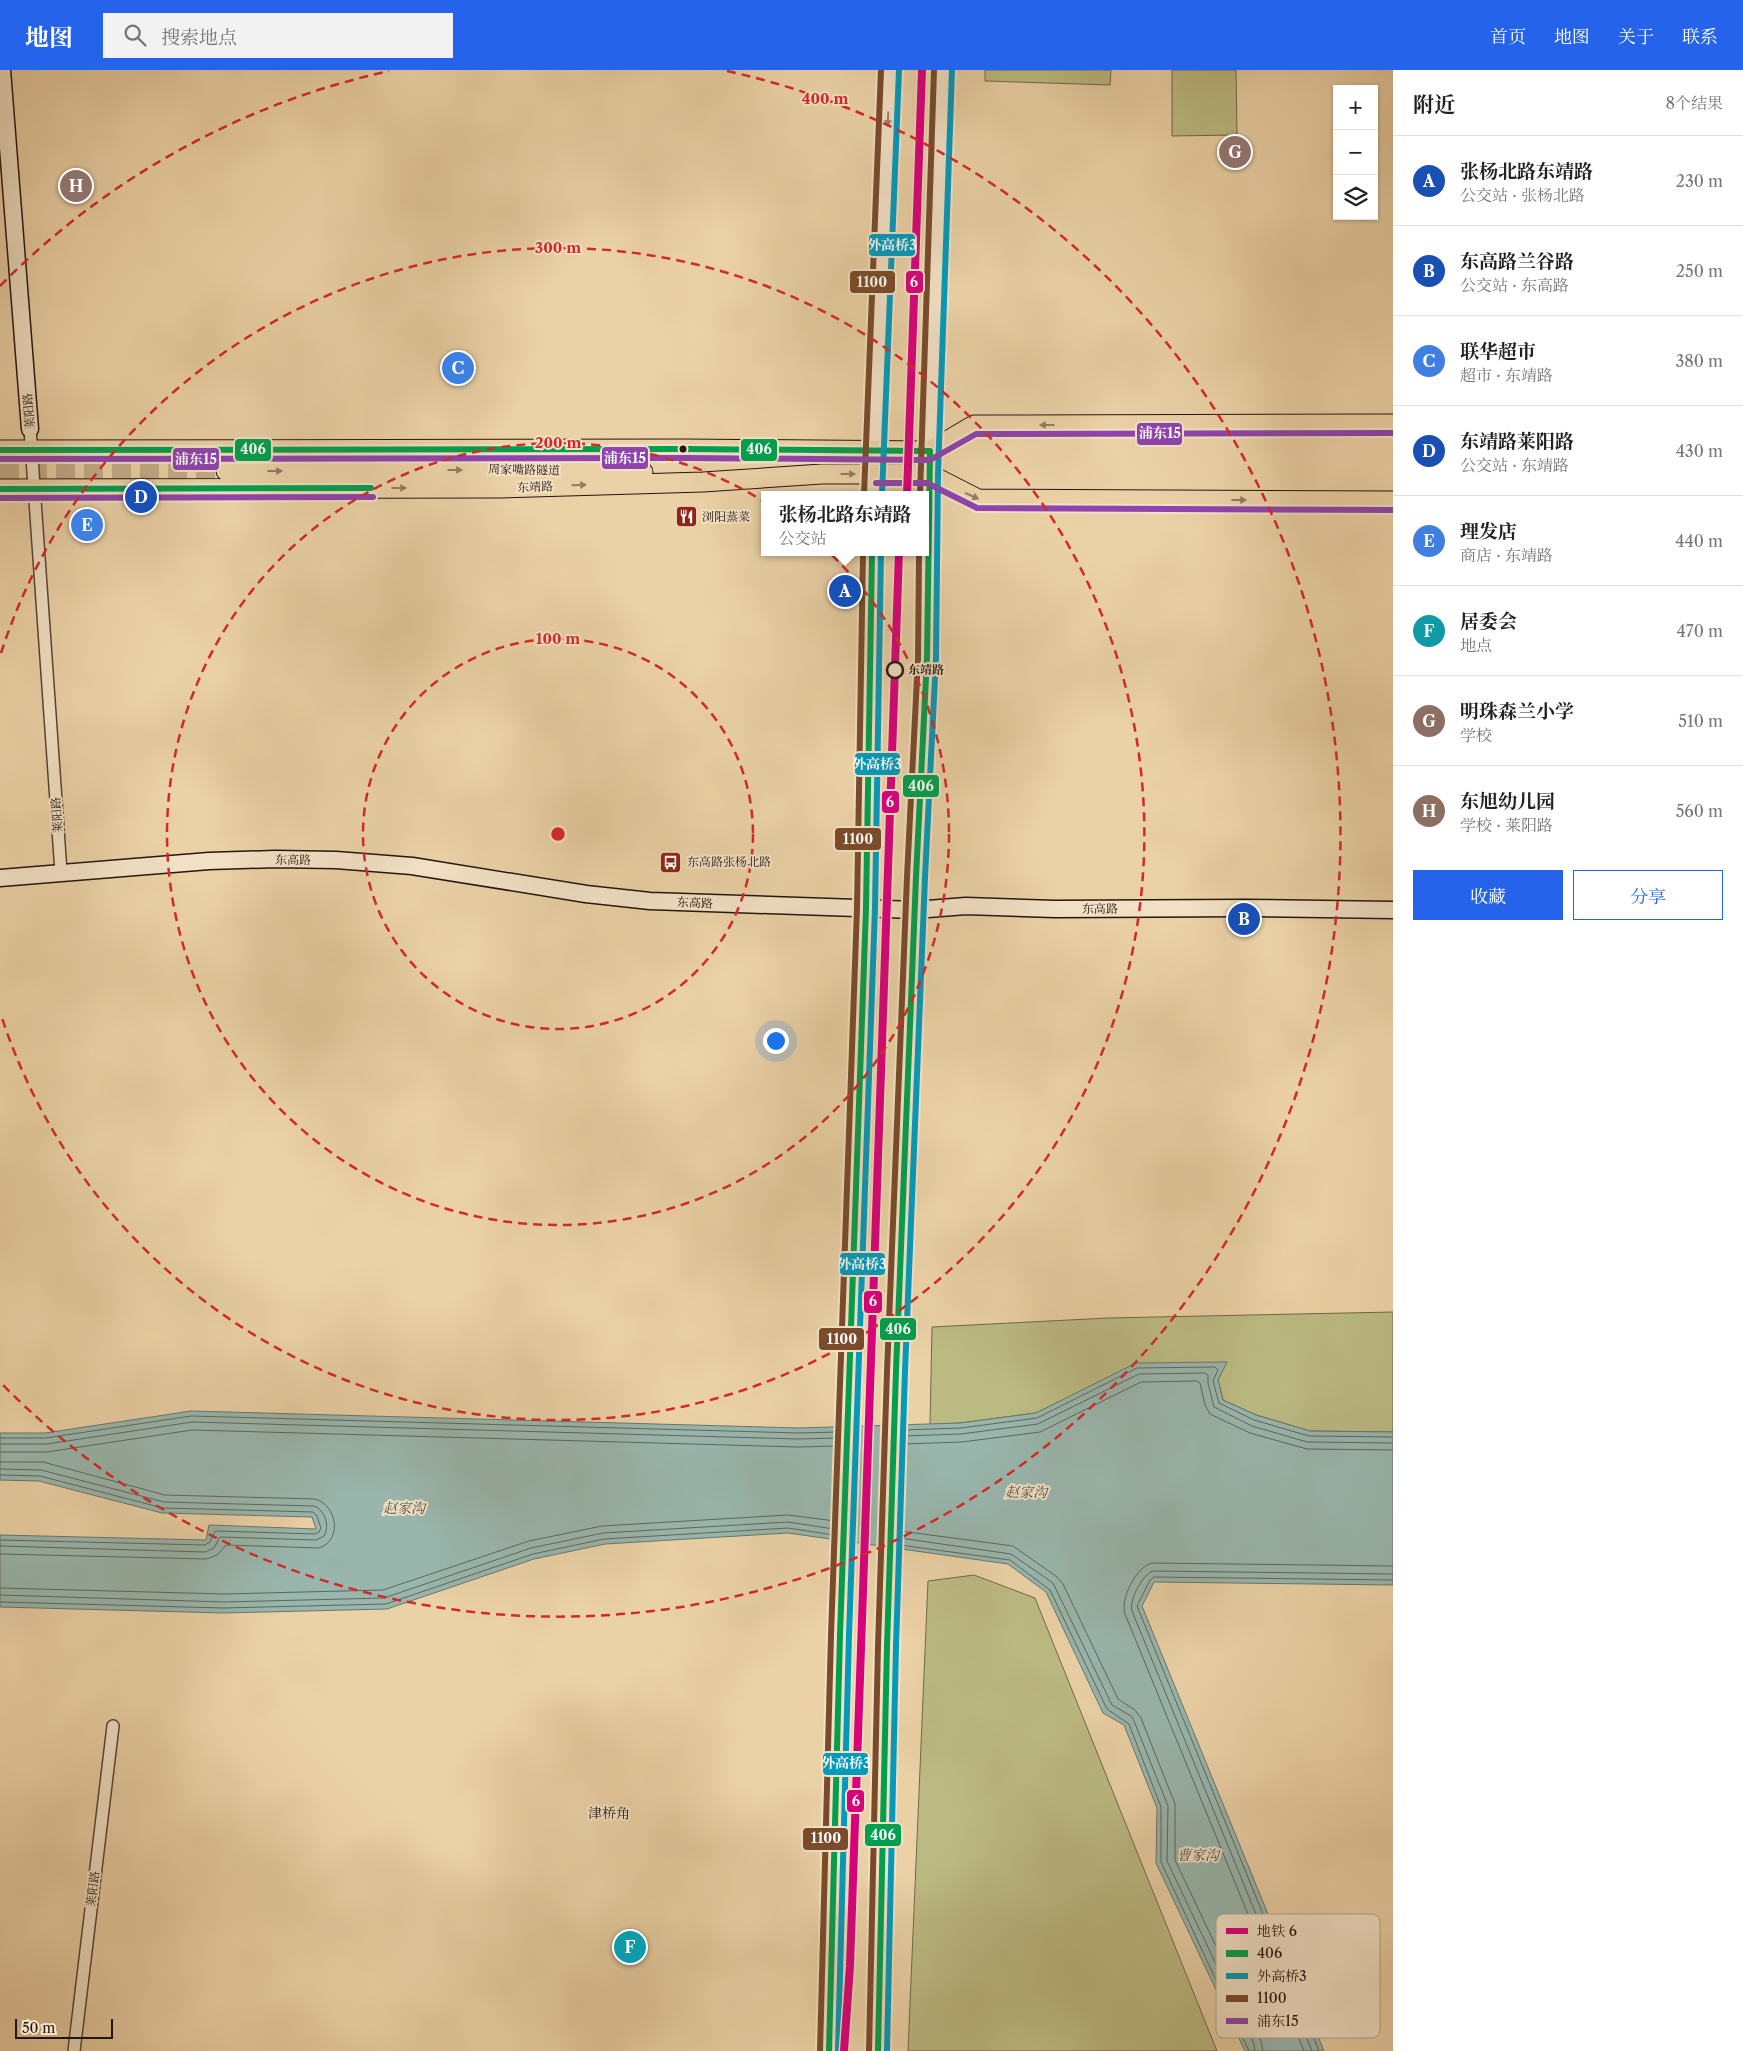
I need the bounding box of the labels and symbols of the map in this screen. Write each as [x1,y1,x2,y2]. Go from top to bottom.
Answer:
text: 400 m [802,89,848,108]
one-way arrow [884,111,892,127]
pin: G [1219,133,1251,171]
pin: H [60,167,92,205]
line badge: 外高桥3 [868,233,916,257]
text: 外高桥3 [867,236,917,254]
text: 300 m [535,238,581,257]
line badge: 1100 [849,270,896,294]
line badge: 6 [905,270,924,294]
text: 1100 [857,273,887,291]
text: 6 [910,273,918,291]
pin: C [442,349,474,387]
street label: 莱阳路 [19,392,38,430]
one-way arrow [1039,421,1055,429]
line badge: 浦东15 [1136,422,1183,446]
text: 浦东15 [1139,424,1181,442]
text: 200 m [535,433,581,452]
line badge: 406 [234,438,272,462]
line badge: 406 [740,438,778,462]
text: 406 [240,440,266,458]
text: 406 [746,440,772,458]
unlabelled marker [678,444,688,454]
line badge: 浦东15 [601,446,649,470]
line badge: 浦东15 [172,447,220,471]
text: 浦东15 [604,449,646,467]
text: 浦东15 [175,450,217,468]
street label: 周家嘴路隧道 [488,461,560,478]
one-way arrow [447,465,463,473]
one-way arrow [267,467,283,475]
one-way arrow [841,470,857,478]
pin: D [125,478,157,516]
street label: 东靖路 [517,478,553,495]
one-way arrow [571,481,587,489]
one-way arrow [391,484,407,492]
one-way arrow [965,491,980,500]
one-way arrow [1231,497,1247,505]
restaurant icon: 浏阳蒸菜 [674,505,698,529]
pin: E [71,506,103,544]
place label: 浏阳蒸菜 [702,509,750,524]
pin: A [829,572,861,610]
text: 100 m [536,629,580,648]
marker: 东靖路 [886,661,904,679]
place label: 东靖路 [908,662,944,677]
line badge: 外高桥3 [854,752,901,776]
text: 外高桥3 [852,755,902,773]
line badge: 406 [902,774,940,798]
text: 406 [908,777,934,795]
line badge: 6 [881,790,900,814]
text: 6 [886,793,894,811]
street label: 莱阳路 [48,797,65,834]
centre of rings [549,825,567,843]
line badge: 1100 [834,827,882,851]
text: 1100 [843,830,873,848]
bus stop icon: 东高路张杨北路 [659,850,683,874]
street label: 东高路 [275,852,311,867]
place label: 东高路张杨北路 [687,854,771,869]
street label: 东高路 [677,894,713,911]
pin: B [1228,900,1260,938]
street label: 东高路 [1082,901,1118,916]
your location [763,1028,789,1054]
line badge: 外高桥3 [839,1252,886,1276]
text: 外高桥3 [837,1255,887,1273]
line badge: 6 [863,1290,883,1314]
text: 6 [869,1292,877,1310]
line badge: 406 [879,1317,917,1341]
text: 406 [885,1320,911,1338]
line badge: 1100 [818,1327,865,1351]
text: 1100 [827,1330,857,1348]
water label: 赵家沟 [1005,1483,1049,1501]
water label: 赵家沟 [383,1499,427,1517]
line badge: 外高桥3 [822,1752,869,1776]
text: 外高桥3 [821,1754,871,1772]
line badge: 6 [846,1789,865,1813]
text: 6 [852,1792,860,1810]
district label: 津桥角 [588,1804,630,1822]
line badge: 406 [864,1823,902,1847]
text: 406 [870,1826,896,1844]
line badge: 1100 [802,1827,849,1851]
text: 1100 [811,1829,841,1847]
water label: 曹家沟 [1177,1846,1221,1864]
street label: 莱阳路 [83,1870,102,1908]
legend [1216,1914,1380,2038]
text: 地铁 6 [1257,1922,1297,1940]
pin: F [614,1928,646,1966]
text: 406 [1257,1944,1282,1962]
text: 外高桥3 [1257,1967,1307,1985]
text: 1100 [1257,1989,1287,2007]
text: 浦东15 [1257,2012,1299,2030]
scale bar [15,2016,112,2039]

